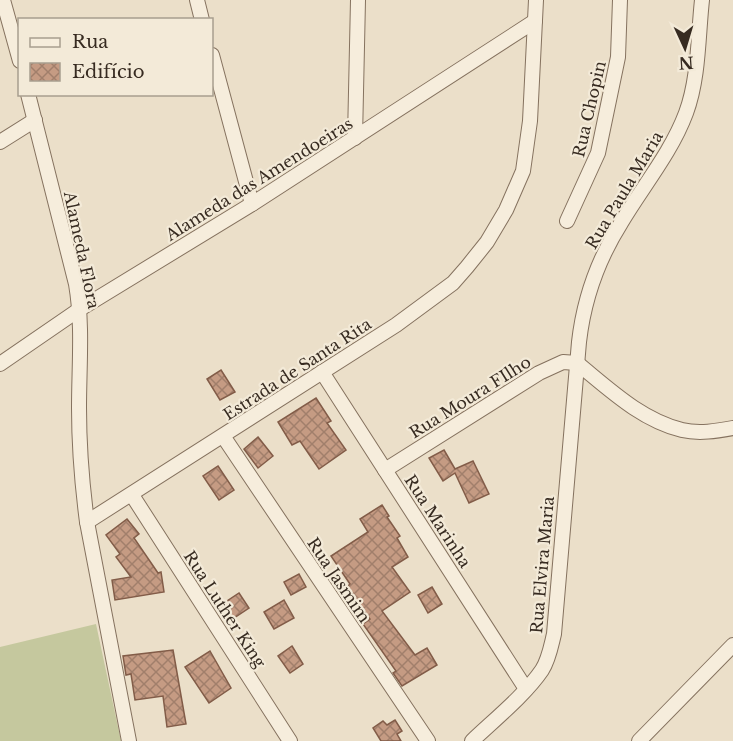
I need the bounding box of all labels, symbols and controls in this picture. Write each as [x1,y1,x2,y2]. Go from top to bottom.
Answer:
legend [18,18,213,96]
north arrow [655,18,715,78]
text: Rua [72,31,108,53]
text: N [678,52,694,73]
street label: Rua Chopin [568,59,610,159]
text: Edifício [72,61,145,83]
street label: Alameda das Amendoeiras [161,113,356,246]
street label: Rua Paula Maria [581,127,667,252]
street label: Alameda Flora [60,188,104,311]
street label: Estrada de Santa Rita [219,314,375,424]
street label: Rua Moura FIlho [405,351,535,443]
street label: Rua Marinha [401,471,476,571]
street label: Rua Elvira Maria [526,495,558,634]
street label: Rua Jasmim [303,534,375,626]
street label: Rua Luther King [180,547,271,672]

